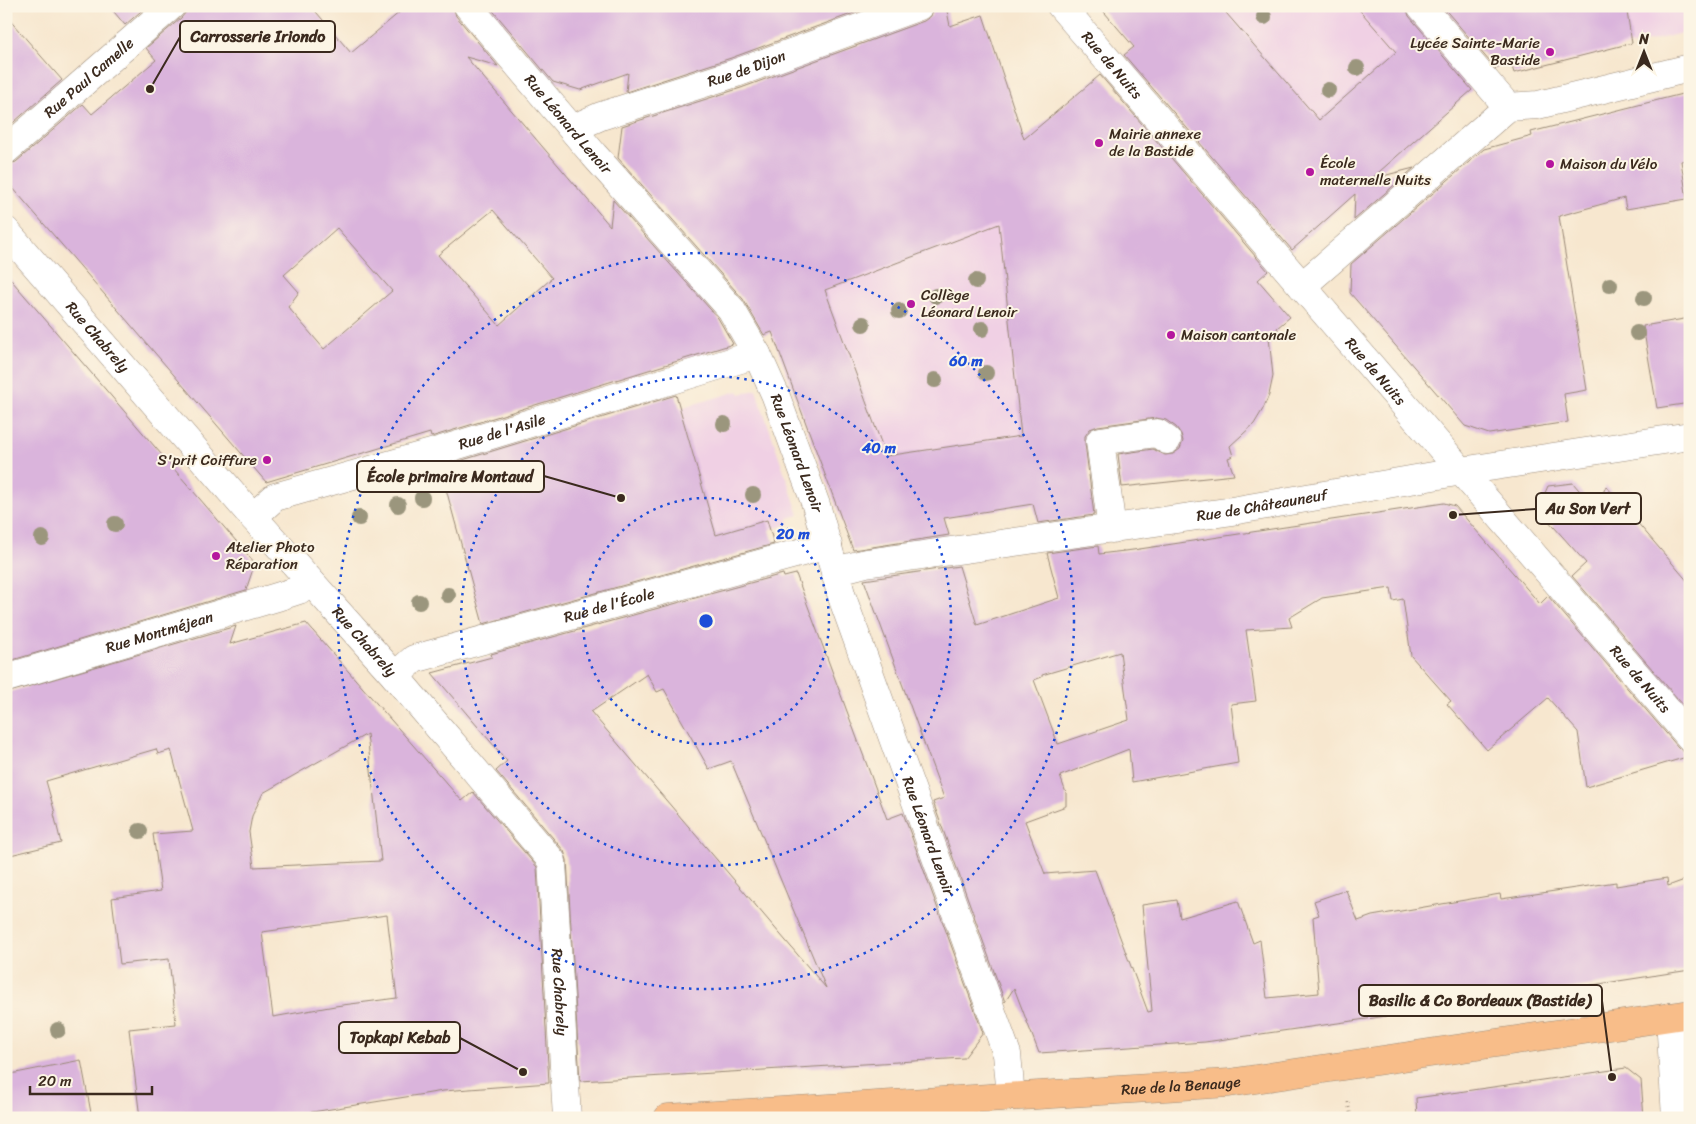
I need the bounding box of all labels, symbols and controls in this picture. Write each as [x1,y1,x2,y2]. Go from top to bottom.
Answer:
callout: Carrosserie Iriondo [180,21,335,52]
text: Carrosserie Iriondo [190,22,326,51]
street label: Rue de Nuits [1075,25,1149,106]
text: N [1638,27,1649,52]
north arrow [1618,28,1668,78]
place label: Lycée Sainte-Marie Bastide [1410,30,1540,73]
street label: Rue Paul Camelle [38,31,140,125]
street label: Rue de Dijon [704,43,789,94]
marker: Lycée Sainte-Marie Bastide [1544,46,1556,58]
street label: Rue Léonard Lenoir [518,68,619,181]
place label: Mairie annexe de la Bastide [1109,121,1201,164]
marker: Mairie annexe de la Bastide [1093,137,1105,149]
place label: École maternelle Nuits [1320,150,1431,193]
place label: Maison du Vélo [1560,151,1658,177]
marker: Maison du Vélo [1544,158,1556,170]
marker: École maternelle Nuits [1304,166,1316,178]
place label: Collège Léonard Lenoir [921,282,1018,325]
street label: Rue Chabrely [59,295,136,379]
marker: Collège Léonard Lenoir [905,298,917,310]
place label: Maison cantonale [1181,322,1296,348]
marker: Maison cantonale [1165,329,1177,341]
street label: Rue de Nuits [1338,331,1413,412]
text: 60 m [948,348,983,374]
street label: Rue Léonard Lenoir [763,390,831,516]
street label: Rue de l'Asile [455,406,549,457]
text: 40 m [861,435,897,461]
place label: S'prit Coiffure [157,447,257,473]
marker: S'prit Coiffure [261,454,273,466]
callout: École primaire Montaud [357,461,544,492]
text: École primaire Montaud [367,462,535,491]
street label: Rue de Châteauneuf [1195,481,1331,529]
callout: Au Son Vert [1536,493,1641,524]
text: Au Son Vert [1545,494,1632,523]
text: 20 m [775,521,810,547]
place label: Atelier Photo Réparation [225,534,315,577]
marker: Atelier Photo Réparation [210,550,222,562]
street label: Rue de l'École [561,580,658,630]
street label: Rue Chabrely [325,600,403,683]
street label: Rue Montméjean [102,604,216,661]
centre of rings [697,612,715,630]
street label: Rue de Nuits [1603,639,1678,720]
street label: Rue Léonard Lenoir [895,773,962,900]
street label: Rue Chabrely [544,948,575,1037]
callout: Basilic & Co Bordeaux (Bastide) [1359,985,1602,1016]
text: Basilic & Co Bordeaux (Bastide) [1369,986,1593,1015]
callout: Topkapi Kebab [339,1022,460,1053]
text: Topkapi Kebab [350,1023,451,1052]
scale bar [30,1064,152,1096]
text: 20 m [38,1068,72,1094]
street label: Rue de la Benauge [1120,1068,1243,1103]

